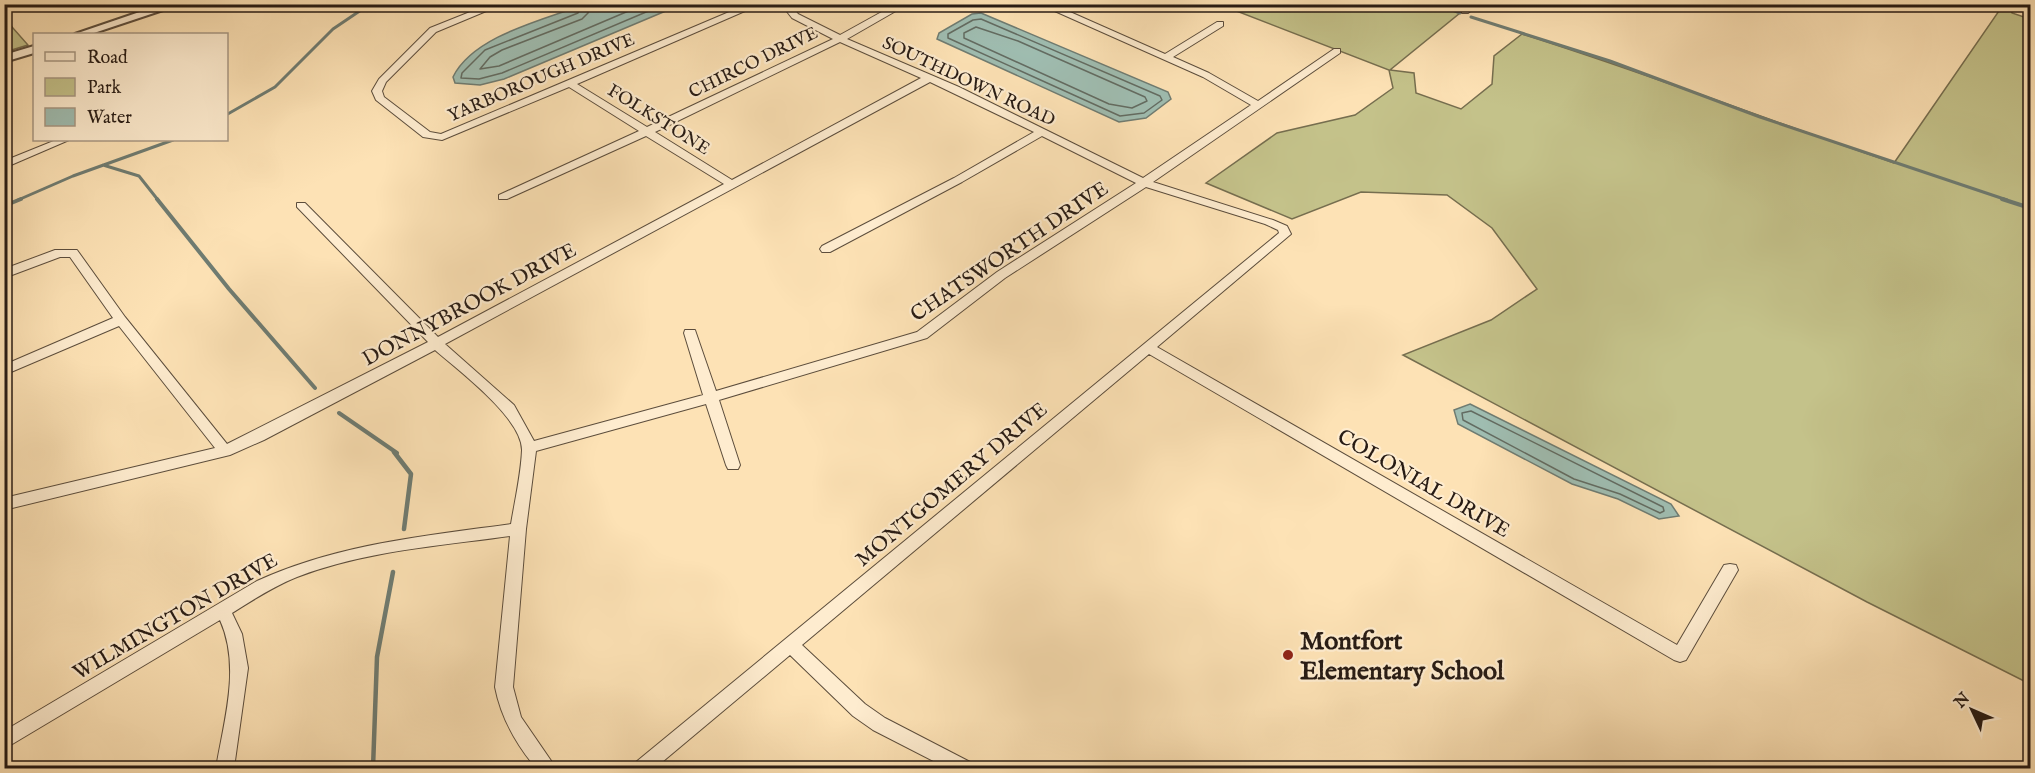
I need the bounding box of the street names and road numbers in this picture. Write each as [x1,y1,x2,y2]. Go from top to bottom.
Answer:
street label: CHIRCO DRIVE [685,22,822,105]
street label: YARBOROUGH DRIVE [445,29,638,128]
street label: SOUTHDOWN ROAD [878,32,1059,133]
street label: FOLKSTONE [603,80,714,161]
street label: CHATSWORTH DRIVE [906,176,1114,329]
street label: DONNYBROOK DRIVE [358,237,581,373]
street label: MONTGOMERY DRIVE [850,397,1054,573]
street label: COLONIAL DRIVE [1332,424,1514,545]
street label: WILMINGTON DRIVE [69,548,283,687]

